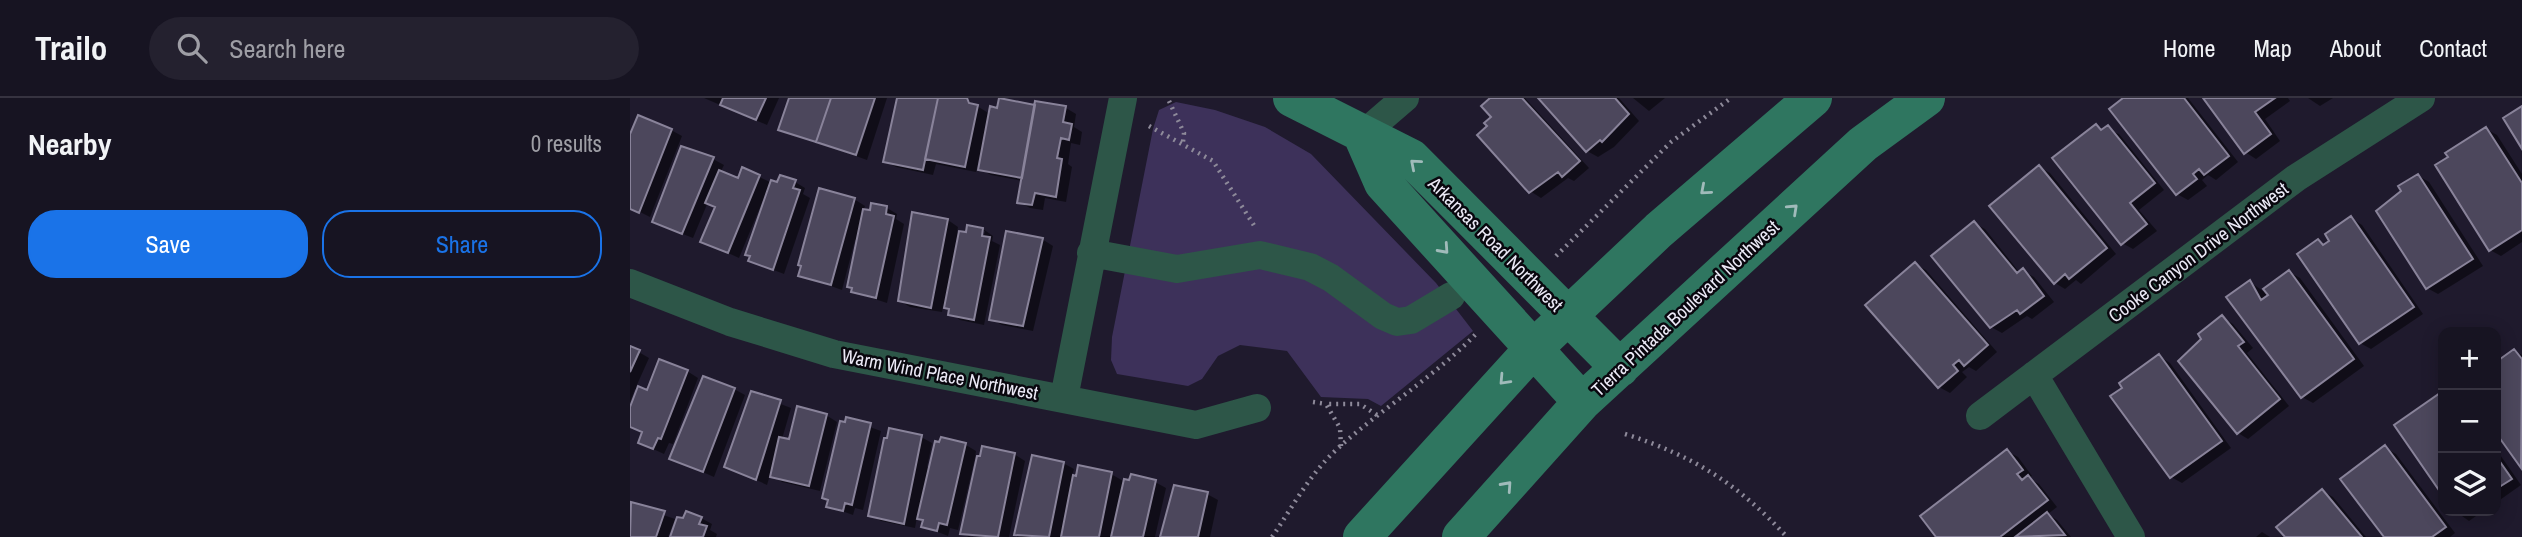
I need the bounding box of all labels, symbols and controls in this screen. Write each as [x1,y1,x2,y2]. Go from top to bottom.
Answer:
search box [149,17,639,80]
text: Trailo [35,26,107,70]
icon: search [173,29,211,67]
text: Search here [229,31,345,66]
text: Home [2163,32,2215,64]
text: Map [2253,32,2292,64]
text: About [2330,32,2381,64]
text: Contact [2419,32,2487,64]
text: Nearby [28,124,111,164]
text: 0 results [531,128,602,159]
one-way arrow [1410,160,1423,172]
street label: Arkansas Road Northwest [1422,170,1570,318]
street label: Cooke Canyon Drive Northwest [2103,175,2294,328]
one-way arrow [1701,182,1714,194]
one-way arrow [1785,205,1798,217]
button: Save [28,210,308,278]
button: Share [322,210,602,278]
street label: Tierra Pintada Boulevard Northwest [1585,213,1785,402]
one-way arrow [1435,241,1448,254]
map controls [2438,327,2501,516]
button: + [2438,327,2501,390]
street label: Warm Wind Place Northwest [840,342,1041,406]
one-way arrow [1500,372,1513,385]
button: − [2438,390,2501,453]
button: layers [2438,453,2501,516]
one-way arrow [1498,481,1511,494]

